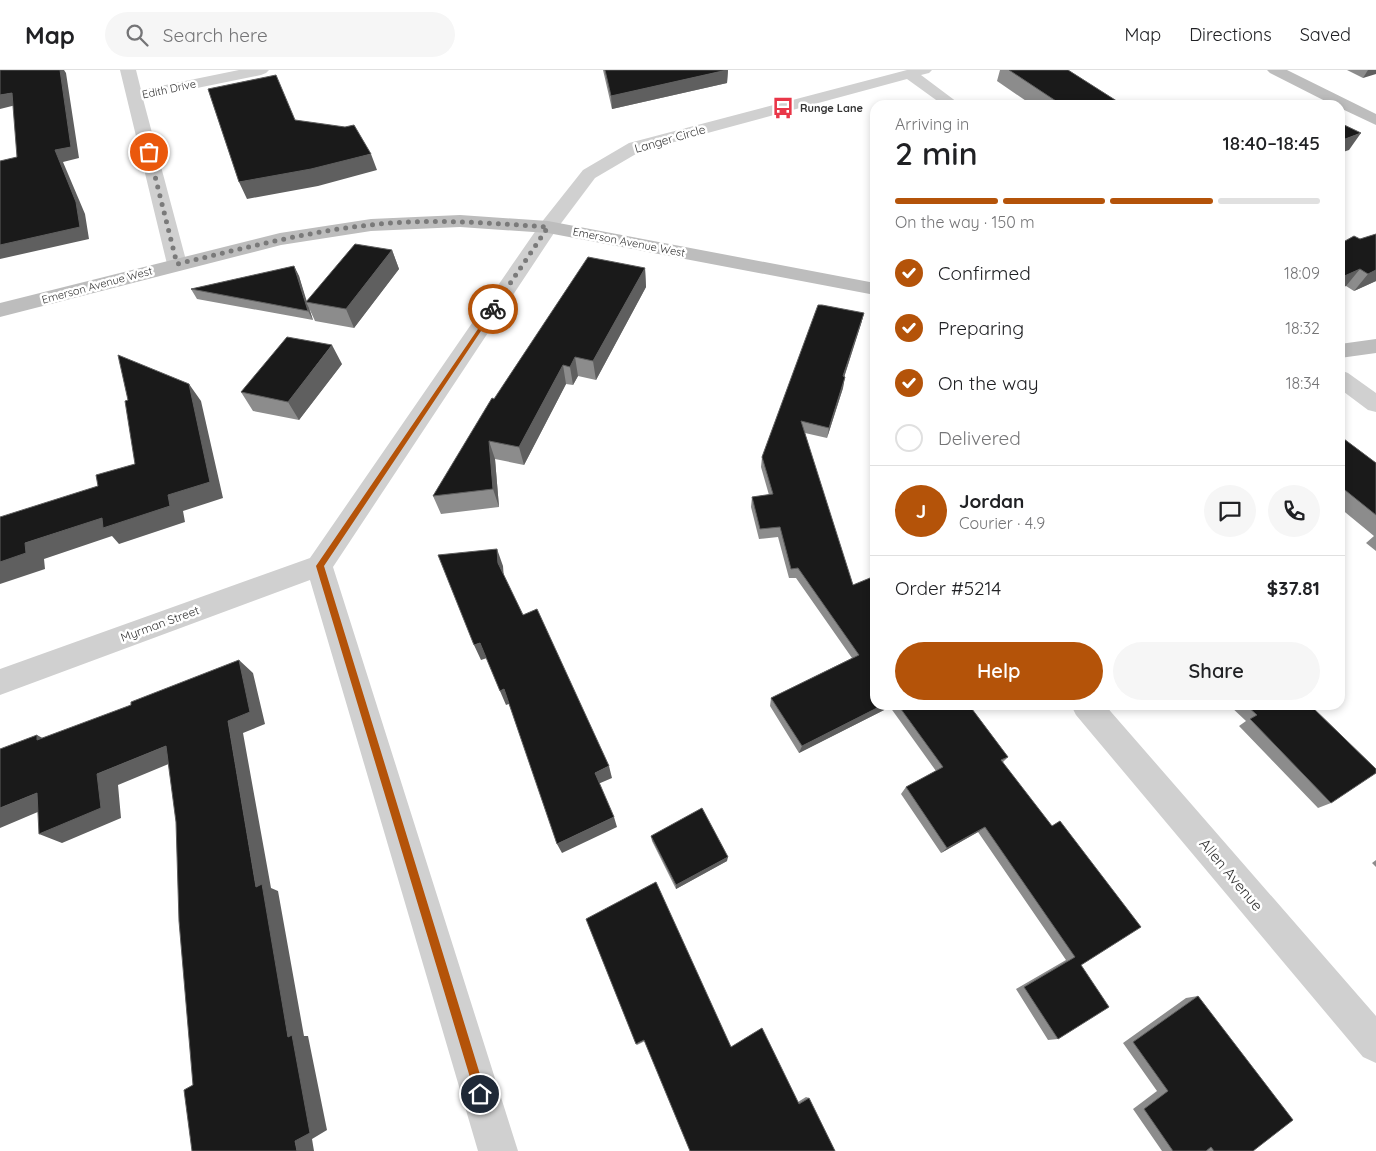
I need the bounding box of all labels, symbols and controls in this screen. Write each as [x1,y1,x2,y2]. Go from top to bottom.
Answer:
search box [105,12,455,57]
text: Map [25,20,75,50]
icon: search [123,21,151,49]
text: Search here [163,23,268,47]
text: Map [1124,23,1161,46]
text: Directions [1189,23,1272,46]
text: Saved [1300,23,1351,46]
street label: Edith Drive [141,76,197,102]
bus stop icon: Runge Lane [770,95,796,121]
place label: Runge Lane [800,101,863,115]
text: Arriving in [895,114,969,134]
street label: Langer Circle [633,121,707,156]
pin [128,131,170,173]
text: 18:40–18:45 [1223,131,1320,155]
text: 2 min [895,133,978,173]
icon: bag [135,138,163,166]
text: On the way · 150 m [895,212,1035,232]
street label: Emerson Avenue West [572,224,687,260]
icon: check [895,259,923,287]
text: Confirmed [938,261,1031,285]
street label: Emerson Avenue West [40,263,154,307]
text: 18:09 [1284,263,1320,283]
courier [468,284,518,334]
icon: bike [479,295,507,323]
icon: check [895,314,923,342]
text: Preparing [938,316,1024,340]
text: 18:32 [1285,318,1320,338]
icon: check [895,369,923,397]
text: On the way [938,371,1039,395]
text: 18:34 [1286,373,1320,393]
text: Delivered [938,426,1021,450]
button: chat [1204,485,1256,537]
button: phone [1268,485,1320,537]
text: Jordan [959,489,1024,513]
text: J [916,499,926,523]
text: Courier · 4.9 [959,513,1045,533]
text: Order #5214 [895,576,1001,600]
text: $37.81 [1267,576,1320,600]
street label: Myrman Street [118,602,201,645]
button: Help [895,642,1103,700]
button: Share [1113,642,1320,700]
street label: Allen Avenue [1196,834,1267,915]
pin [459,1073,501,1115]
icon: home [466,1080,494,1108]

